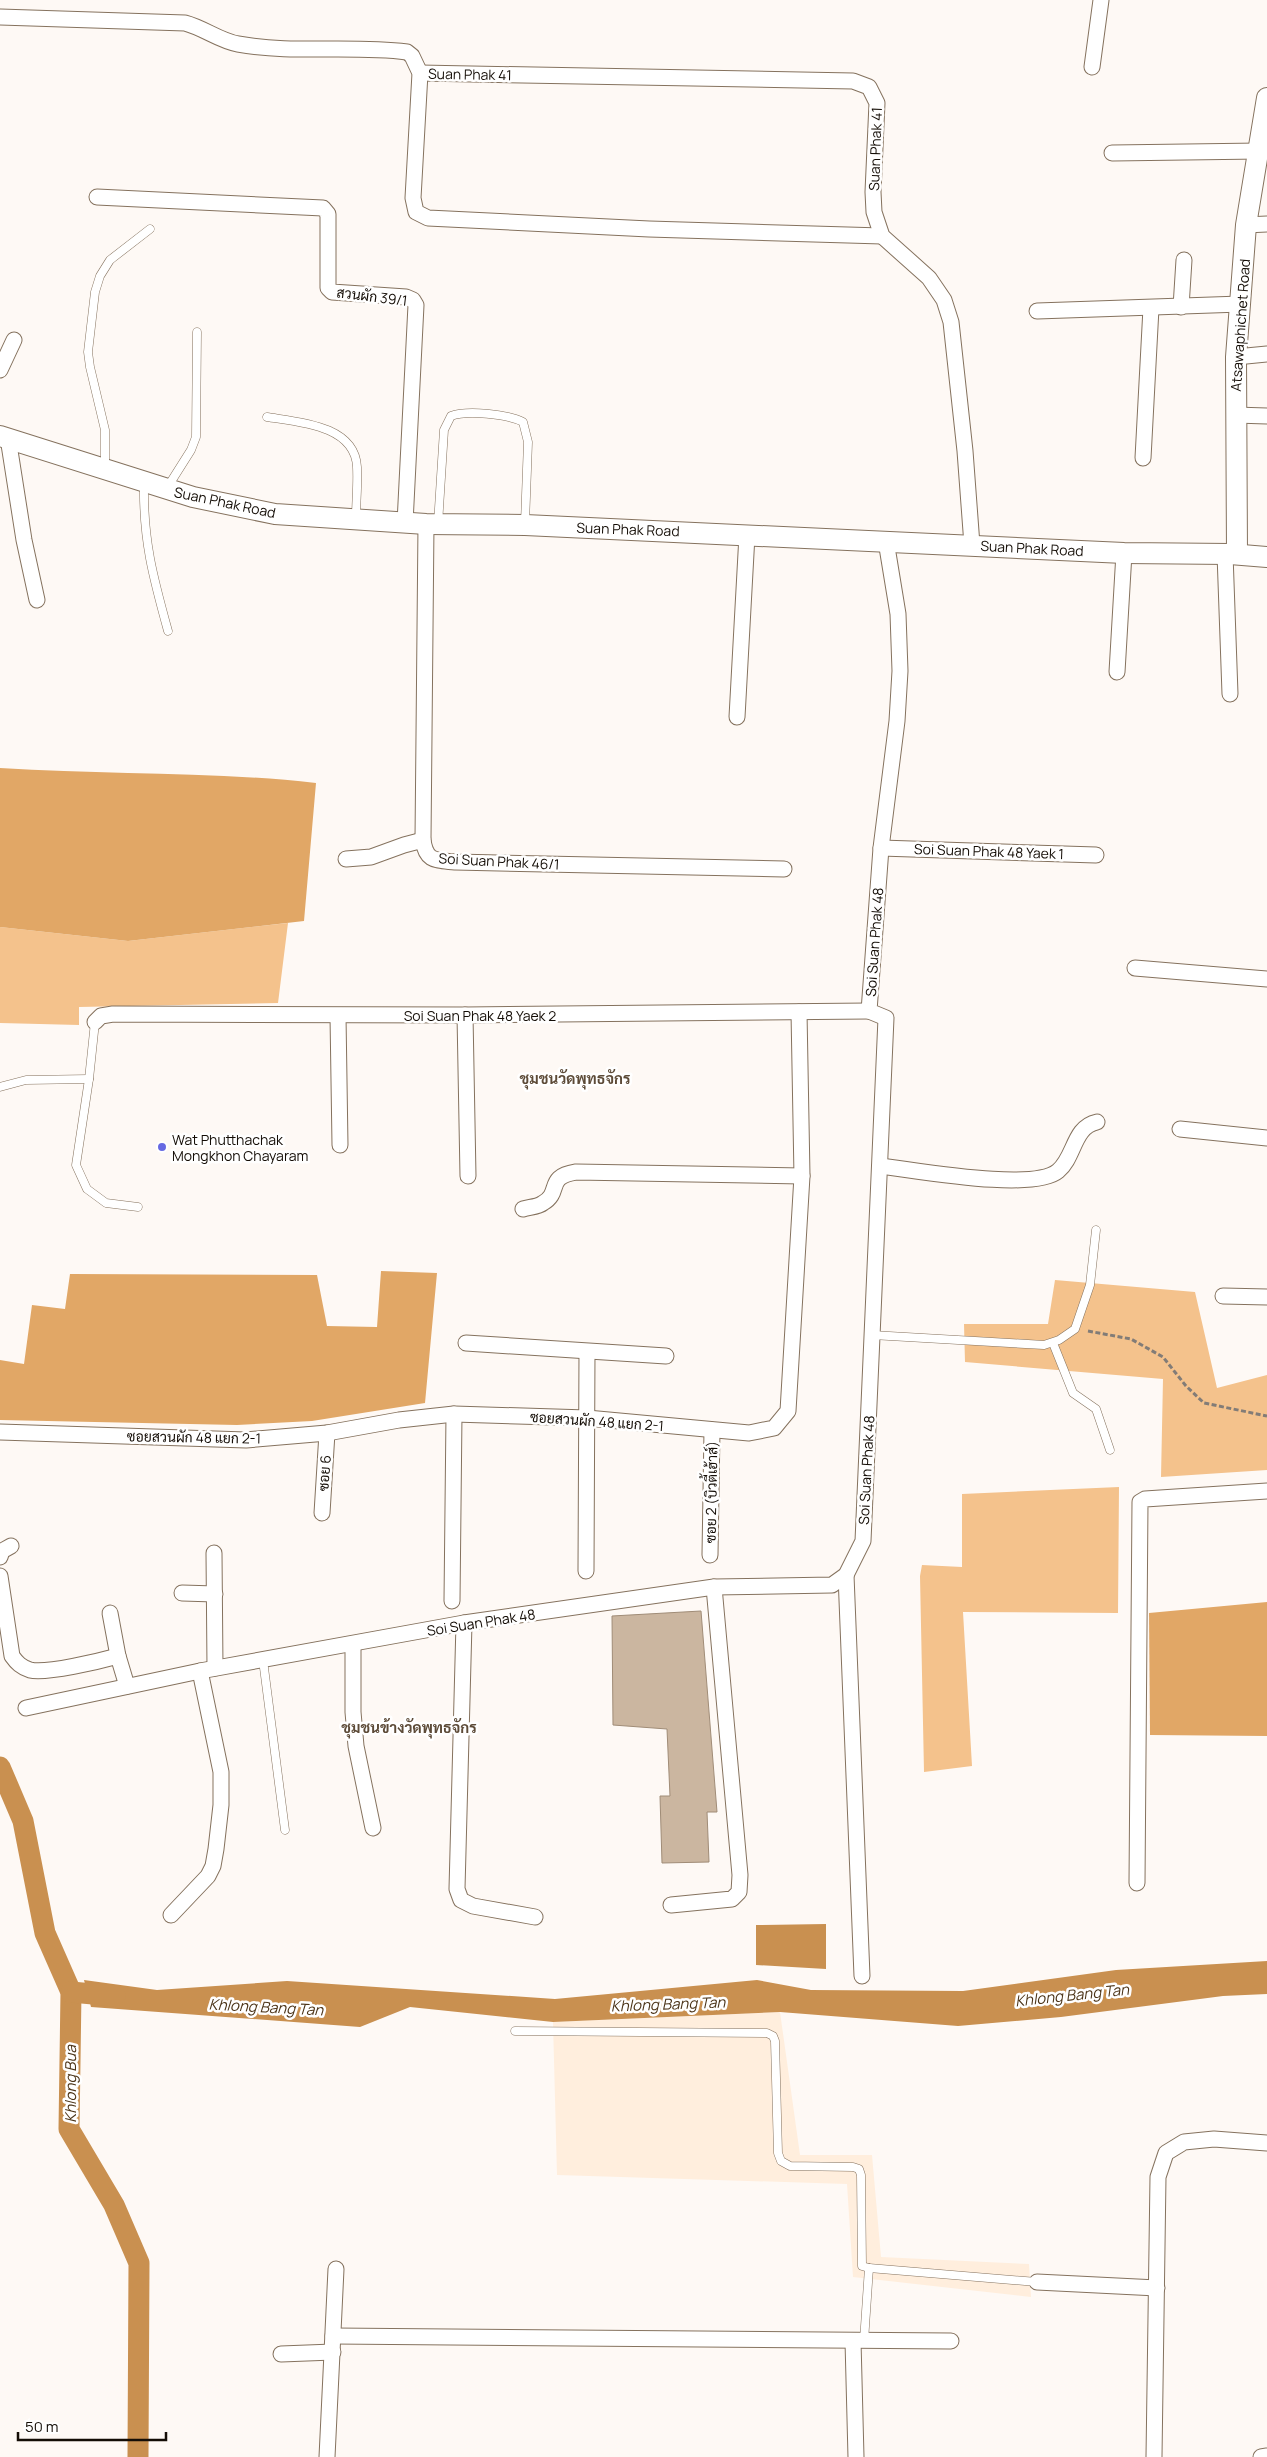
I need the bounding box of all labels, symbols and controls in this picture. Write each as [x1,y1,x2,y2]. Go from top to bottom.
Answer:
street label: Suan Phak 41 [428,64,512,84]
street label: Suan Phak 41 [864,107,886,191]
street label: Atsawaphichet Road [1226,258,1254,392]
street label: สวนผัก 39/1 [336,282,408,310]
street label: Suan Phak Road [172,482,278,522]
street label: Suan Phak Road [576,518,680,540]
street label: Suan Phak Road [980,536,1084,560]
street label: Soi Suan Phak 48 Yaek 1 [914,839,1064,863]
street label: Soi Suan Phak 46/1 [438,848,560,874]
street label: Soi Suan Phak 48 [861,887,887,997]
street label: Soi Suan Phak 48 Yaek 2 [404,1006,556,1025]
district label: ชุมชนวัดพุทธจักร [520,1068,631,1090]
place label: Wat Phutthachak Mongkhon Chayaram [172,1130,308,1165]
marker: Wat Phutthachak Mongkhon Chayaram [156,1141,168,1153]
street label: ซอยสวนผัก 48 แยก 2-1 [529,1407,665,1435]
street label: Soi Suan Phak 48 [854,1415,878,1525]
street label: ซอยสวนผัก 48 แยก 2-1 [127,1426,261,1448]
street label: ซอย 2 (บิวตี้เฮ้าส์) [699,1441,721,1543]
street label: ซอย 6 [313,1454,335,1492]
street label: Soi Suan Phak 48 [425,1604,537,1640]
district label: ชุมชนข้างวัดพุทธจักร [341,1717,477,1739]
water label: Khlong Bang Tan [1014,1978,1131,2011]
water label: Khlong Bang Tan [610,1991,727,2016]
water label: Khlong Bang Tan [208,1994,325,2021]
water label: Khlong Bua [60,2045,81,2123]
scale bar [18,2410,165,2442]
text: 50 m [25,2416,59,2437]

